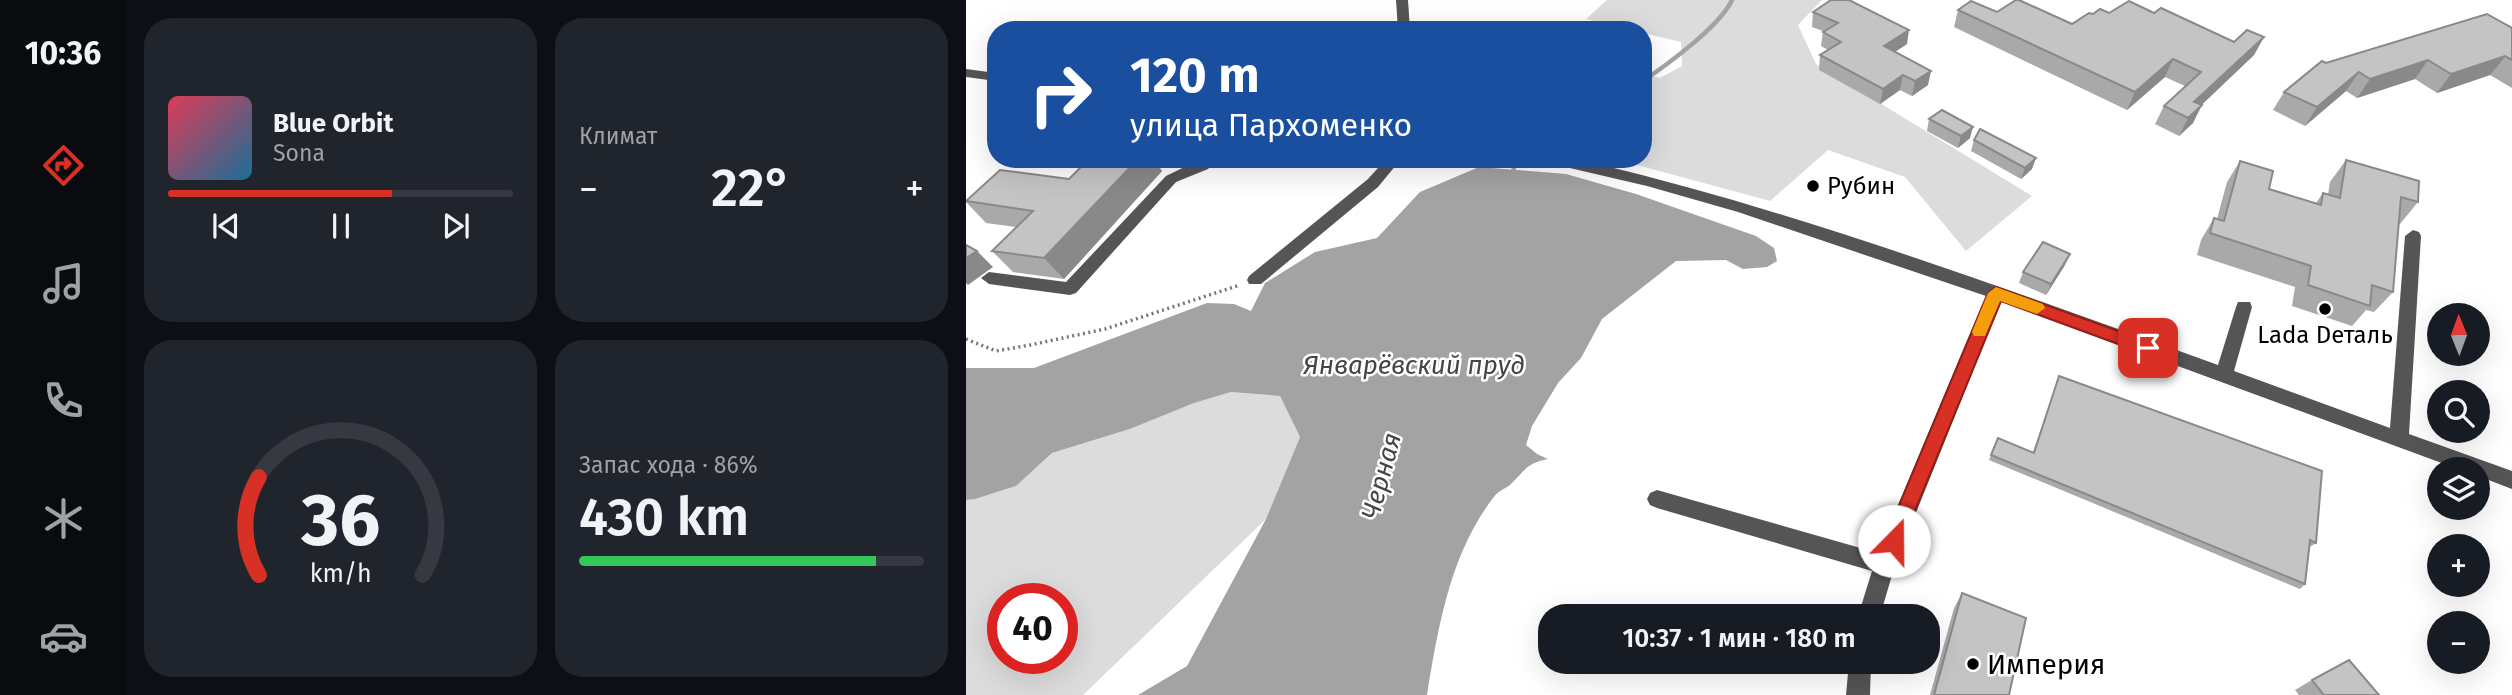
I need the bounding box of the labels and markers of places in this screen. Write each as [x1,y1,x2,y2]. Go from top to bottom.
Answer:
place label: Рубин [1827,172,1895,200]
marker: Рубин [1805,178,1821,194]
marker: Lada Dеталь [2317,301,2333,317]
pin [2118,318,2178,378]
place label: Lada Dеталь [2257,321,2393,349]
place label: Империя [1987,648,2106,681]
marker: Империя [1965,656,1981,672]

